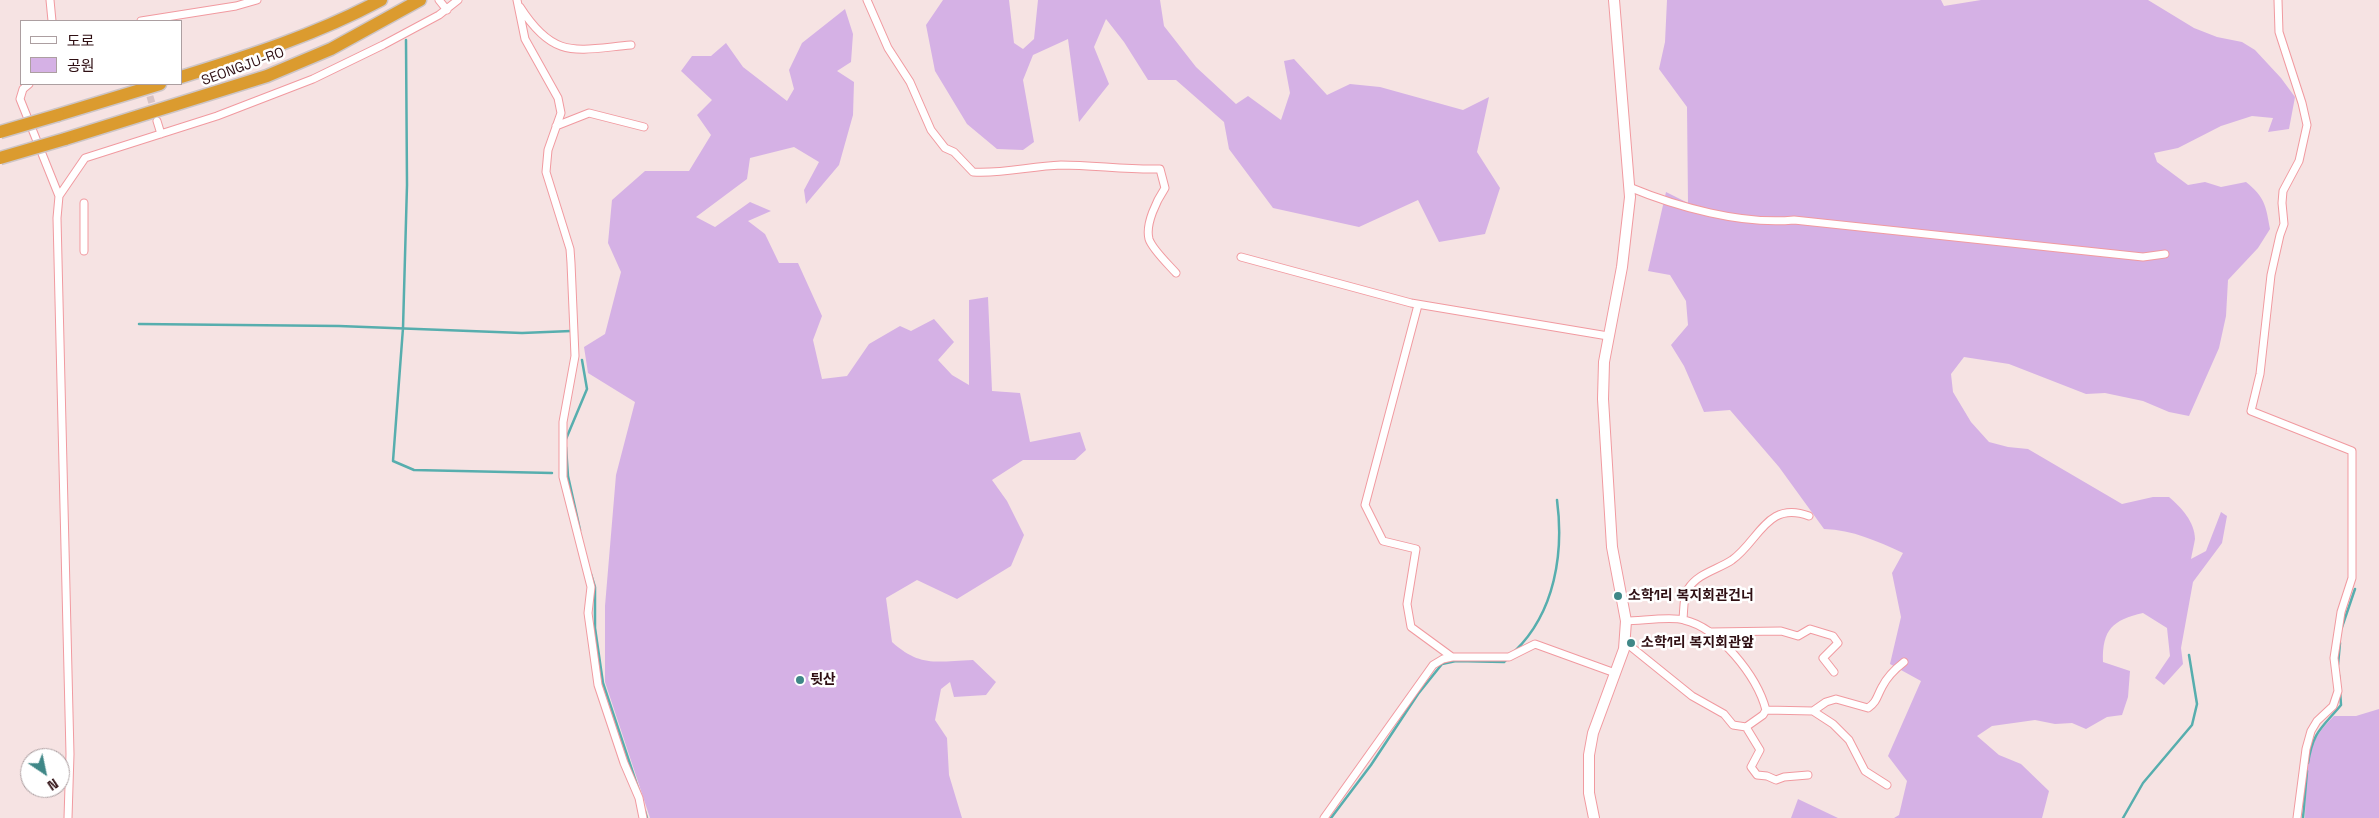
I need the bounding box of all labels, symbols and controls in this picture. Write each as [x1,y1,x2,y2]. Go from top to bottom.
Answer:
legend [20,20,182,85]
text: 도로 [67,31,95,50]
street label: SEONGJU-RO [199,44,287,90]
text: 공원 [67,56,95,75]
place label: 소학1리 복지회관건너 [1628,588,1754,604]
marker: 소학1리 복지회관건너 [1612,590,1624,602]
place label: 소학1리 복지회관앞 [1641,635,1754,651]
marker: 소학1리 복지회관앞 [1625,637,1637,649]
place label: 뒷산 [810,672,836,688]
marker: 뒷산 [794,674,806,686]
north arrow [20,748,70,798]
text: N [44,775,62,795]

